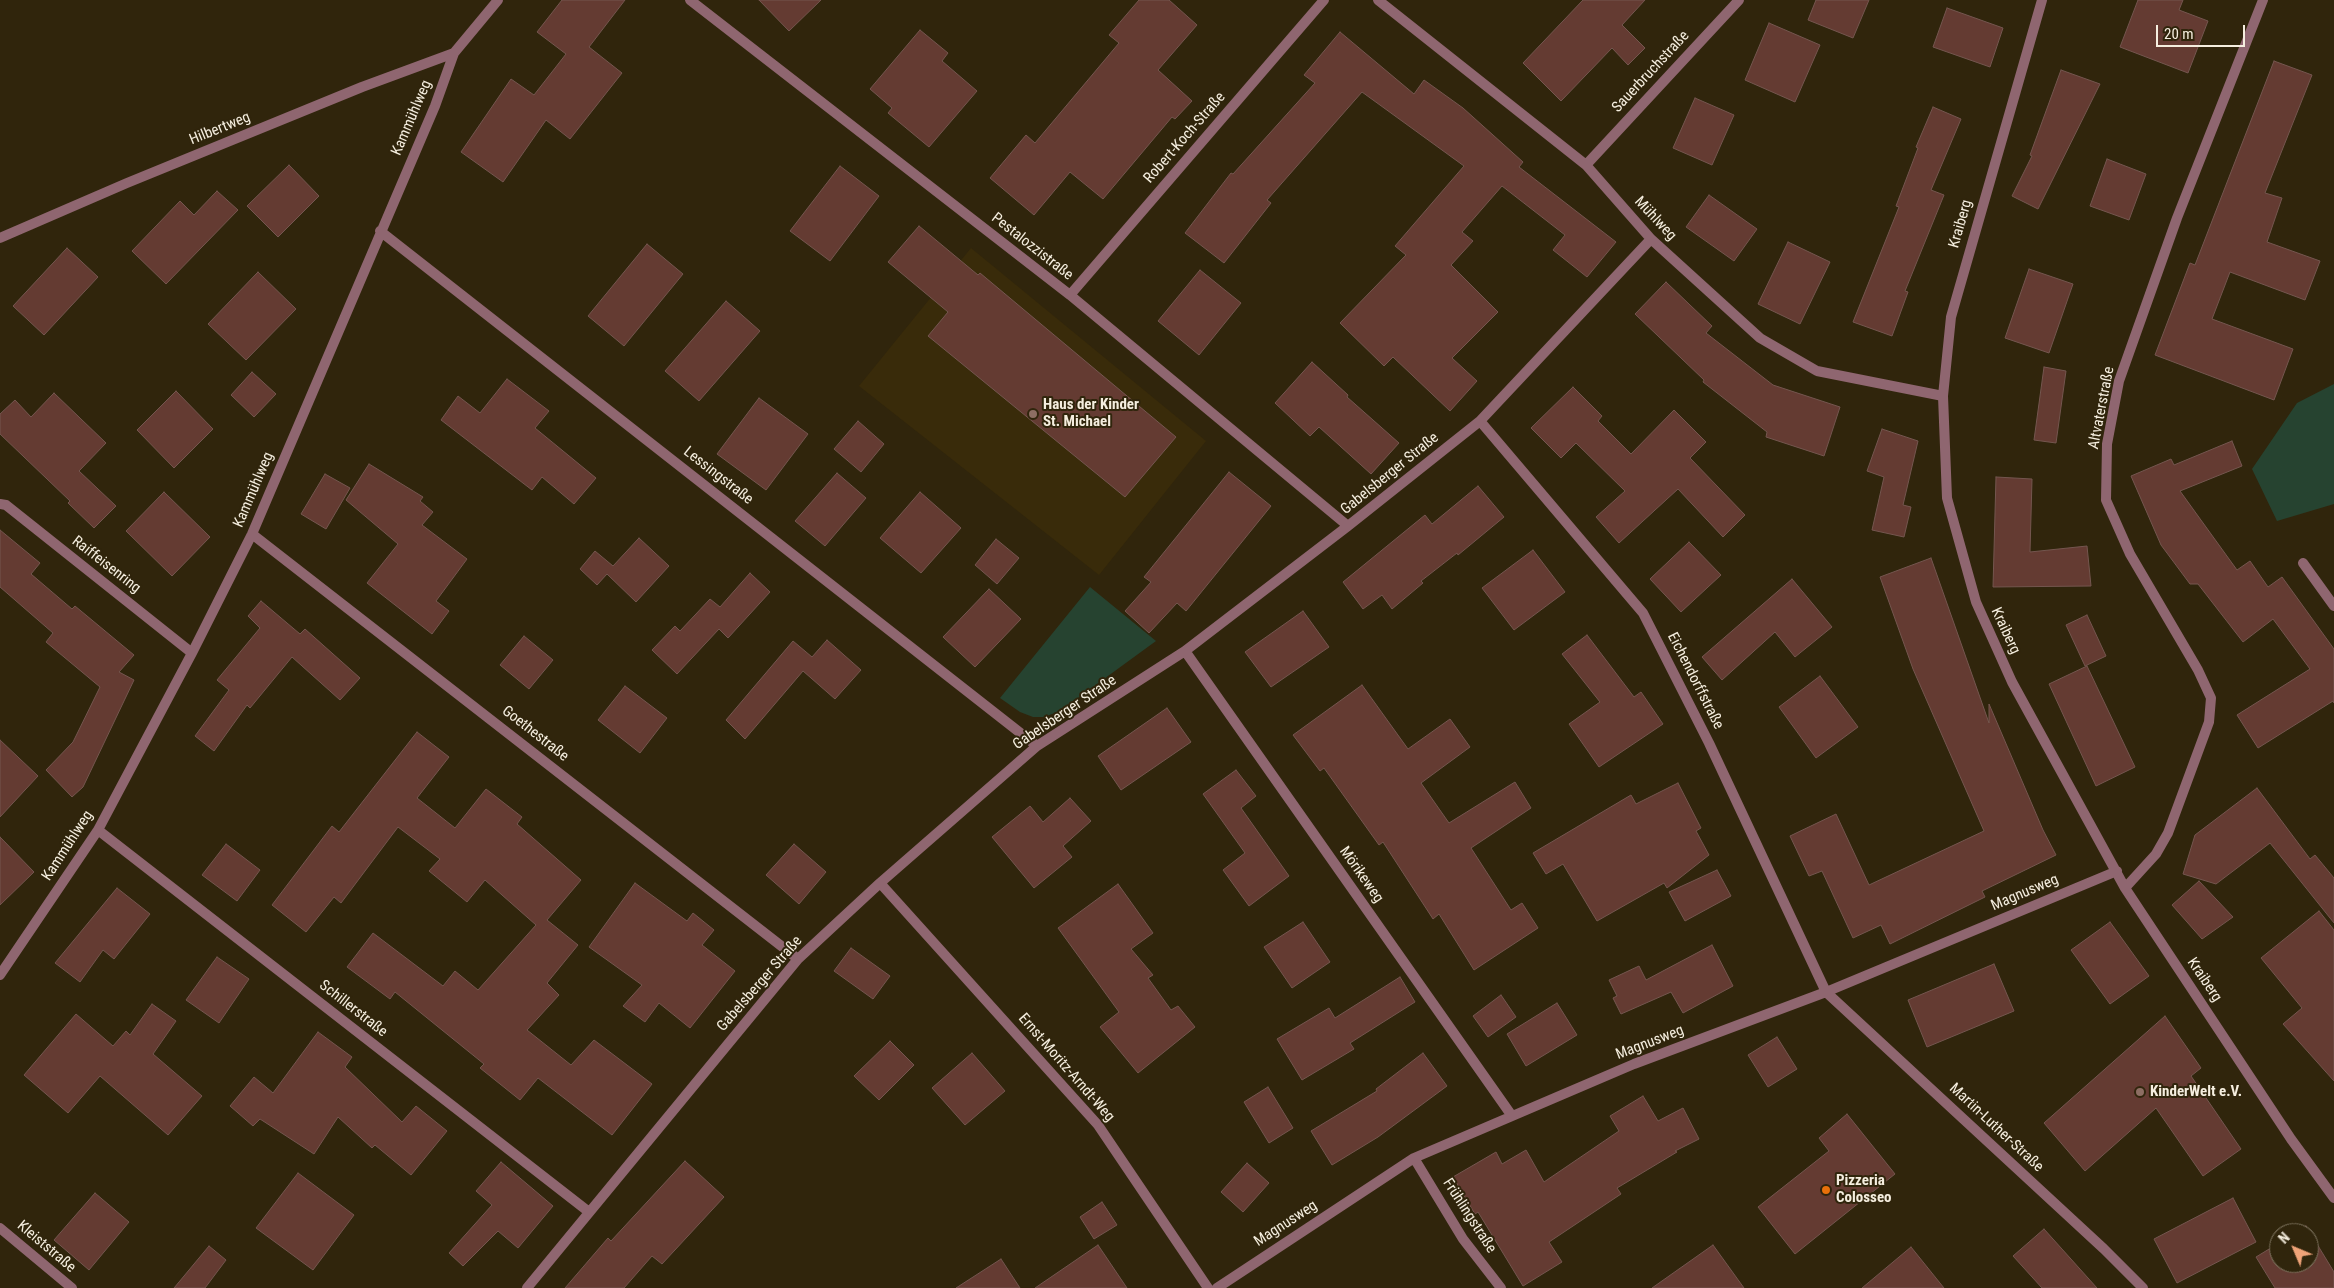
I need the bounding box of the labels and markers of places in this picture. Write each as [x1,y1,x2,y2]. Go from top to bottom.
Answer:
place label: Haus der Kinder St. Michael [1043,396,1139,431]
marker: Haus der Kinder St. Michael [1027,408,1039,420]
place label: KinderWelt e.V. [2150,1083,2242,1101]
marker: KinderWelt e.V. [2134,1086,2146,1098]
place label: Pizzeria Colosseo [1836,1172,1892,1207]
marker: Pizzeria Colosseo [1820,1184,1832,1196]

